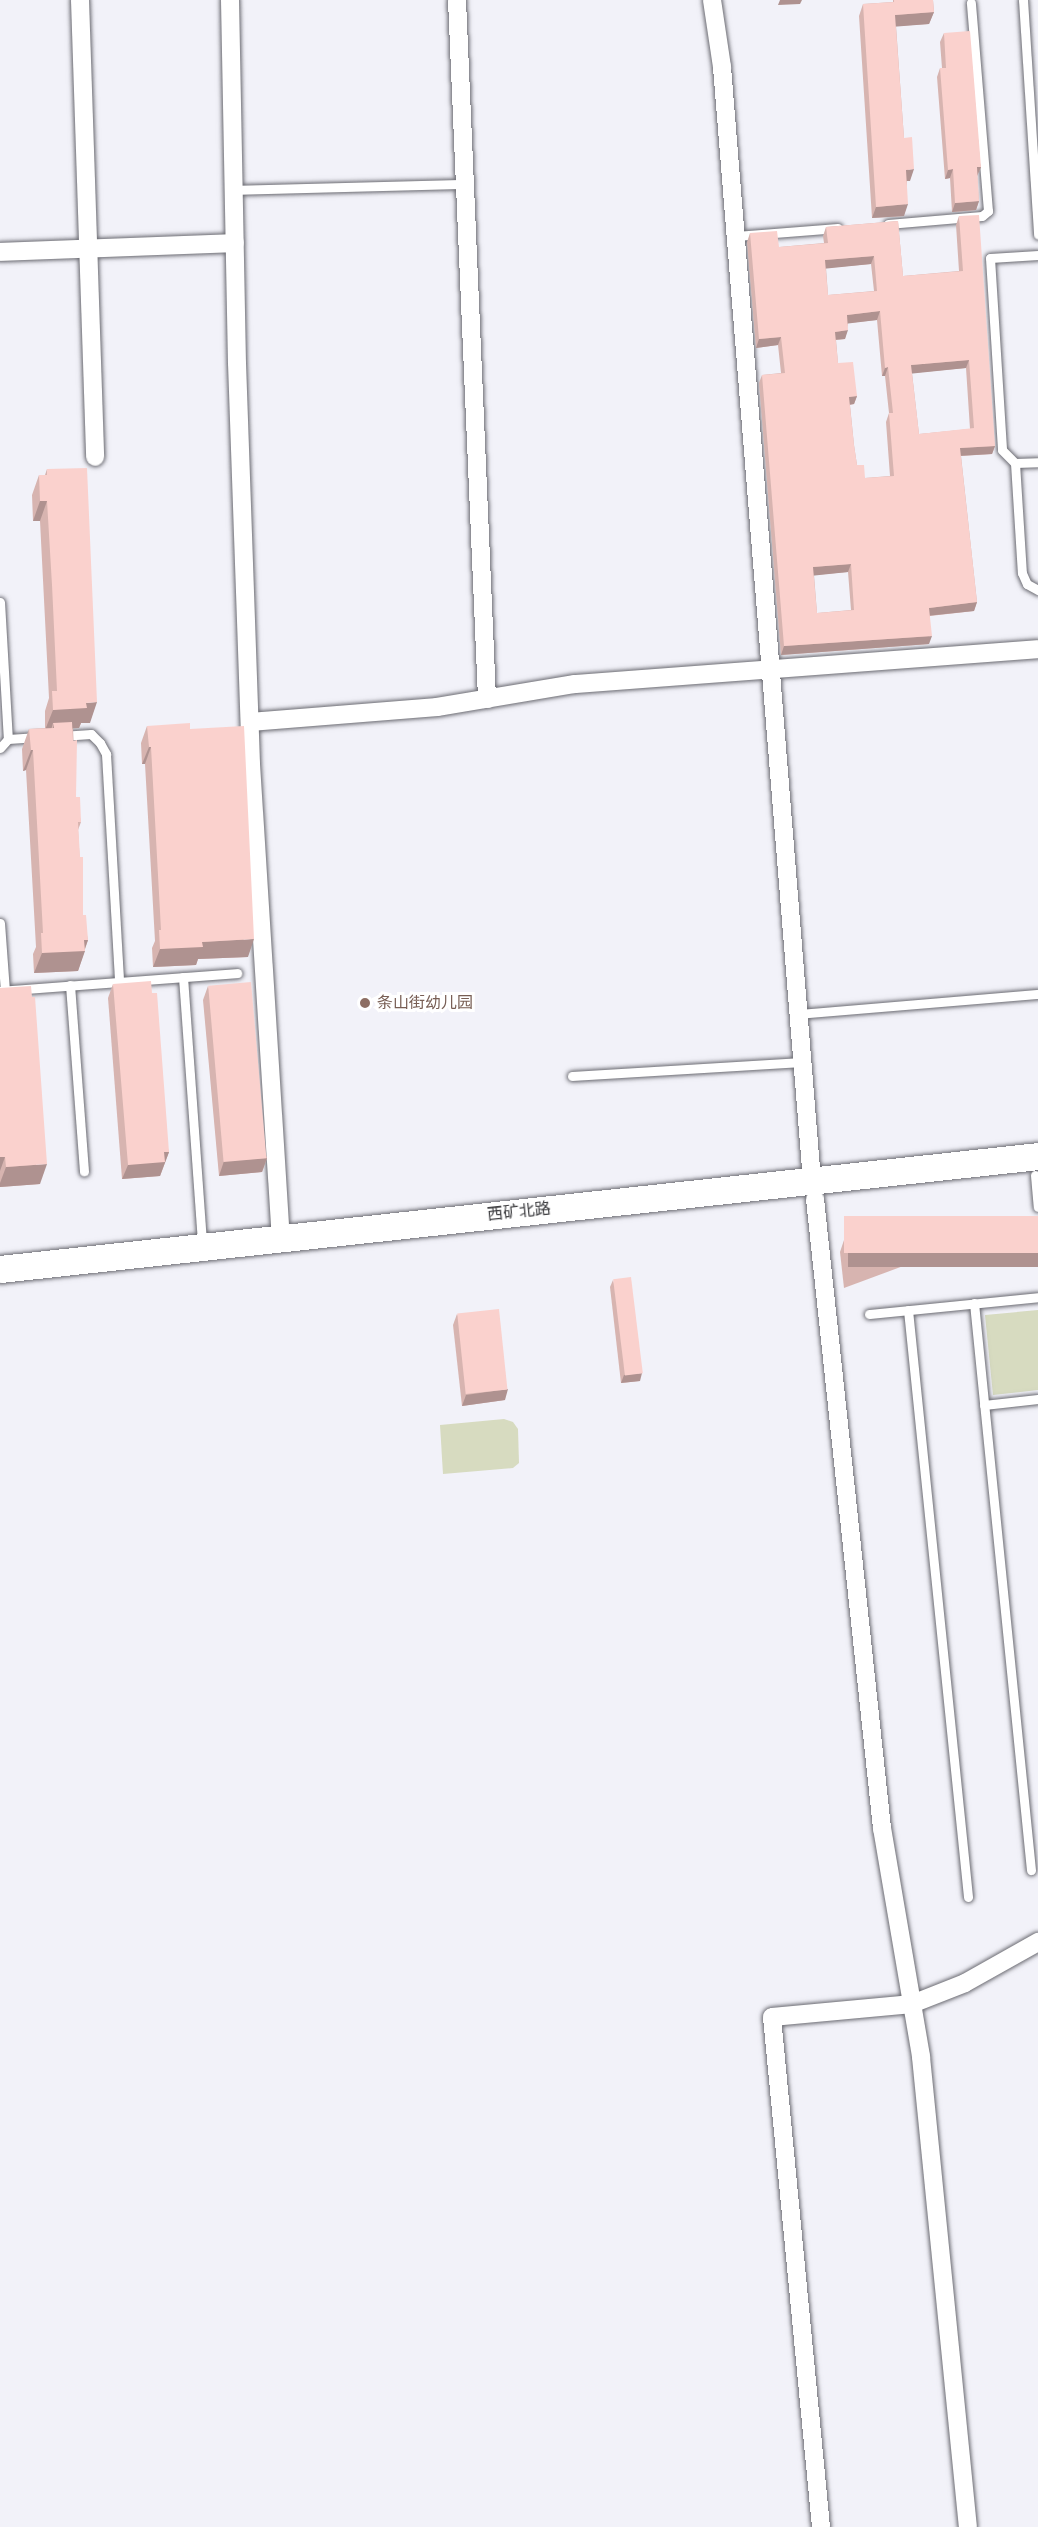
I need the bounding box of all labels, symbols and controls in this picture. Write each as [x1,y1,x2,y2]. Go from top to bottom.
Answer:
place label: 条山街幼儿园 [377,993,473,1013]
marker: 条山街幼儿园 [358,996,372,1010]
street label: 西矿北路 [486,1199,552,1225]

